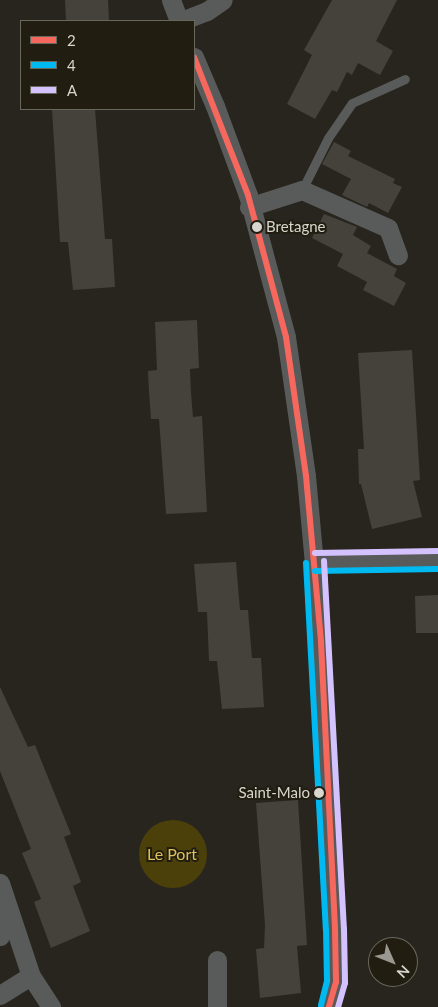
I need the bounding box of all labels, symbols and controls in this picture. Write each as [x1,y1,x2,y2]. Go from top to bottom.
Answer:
legend [20,20,195,110]
text: 2 [67,31,76,49]
text: 4 [67,56,76,74]
text: A [67,81,77,99]
place label: Bretagne [266,218,325,236]
marker: Bretagne [252,222,262,232]
place label: Saint-Malo [238,784,310,802]
marker: Saint-Malo [314,788,324,798]
park label: Le Port [147,844,197,864]
north arrow [368,937,418,987]
text: N [394,962,413,982]

